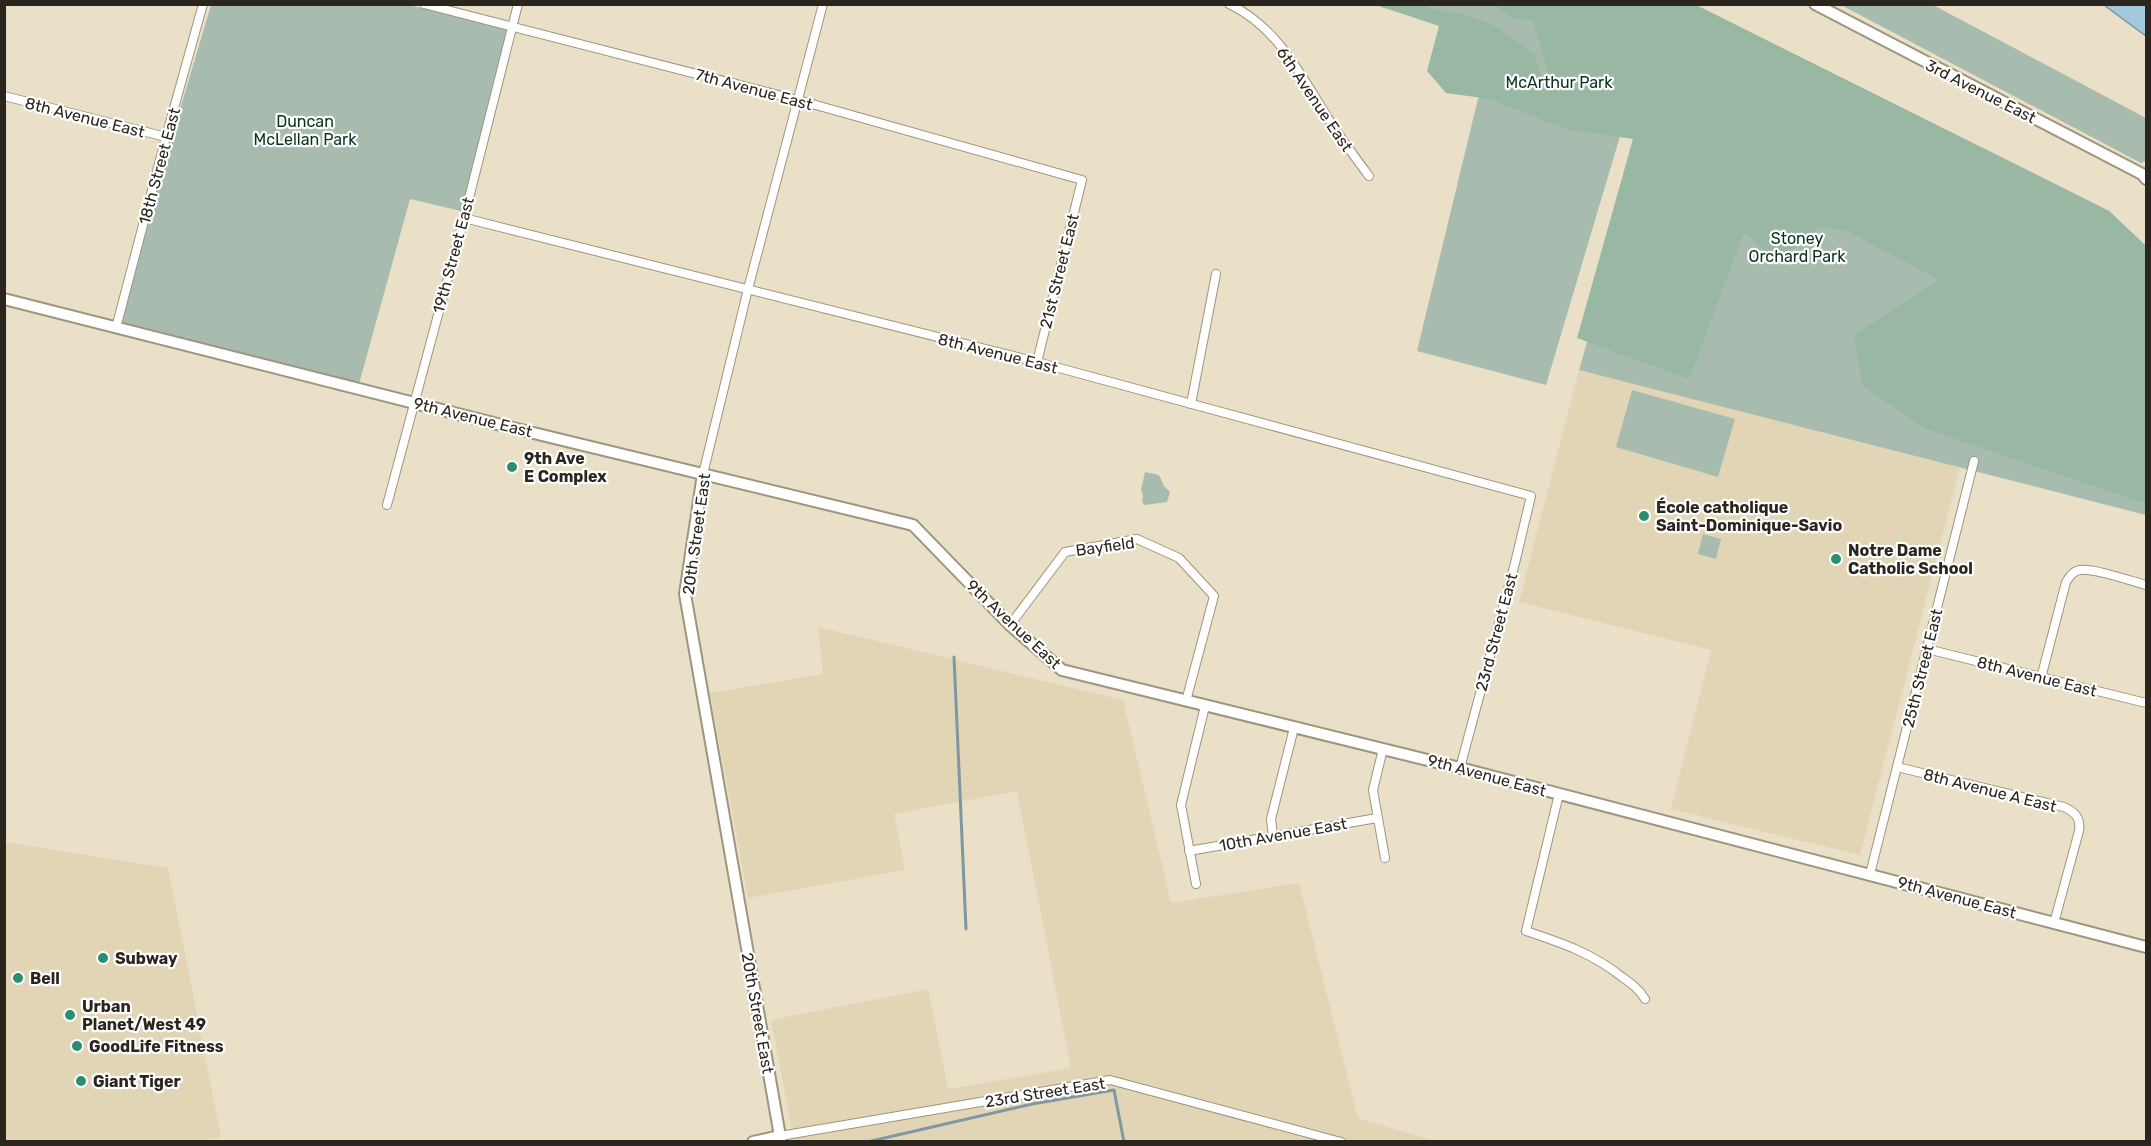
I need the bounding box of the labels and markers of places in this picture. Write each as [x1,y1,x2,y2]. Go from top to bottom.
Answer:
place label: 9th Ave E Complex [524,449,607,486]
marker: 9th Ave E Complex [505,460,519,474]
place label: École catholique Saint-Dominique-Savio [1656,497,1842,535]
marker: École catholique Saint-Dominique-Savio [1637,509,1651,523]
place label: Notre Dame Catholic School [1848,541,1973,578]
marker: Notre Dame Catholic School [1829,552,1843,566]
place label: Subway [115,949,178,968]
marker: Subway [96,951,110,965]
place label: Bell [30,969,60,988]
marker: Bell [11,971,25,985]
place label: Urban Planet/West 49 [82,997,206,1034]
marker: Urban Planet/West 49 [63,1008,77,1022]
place label: GoodLife Fitness [89,1037,224,1056]
marker: GoodLife Fitness [70,1039,84,1053]
place label: Giant Tiger [93,1072,181,1091]
marker: Giant Tiger [74,1074,88,1088]

